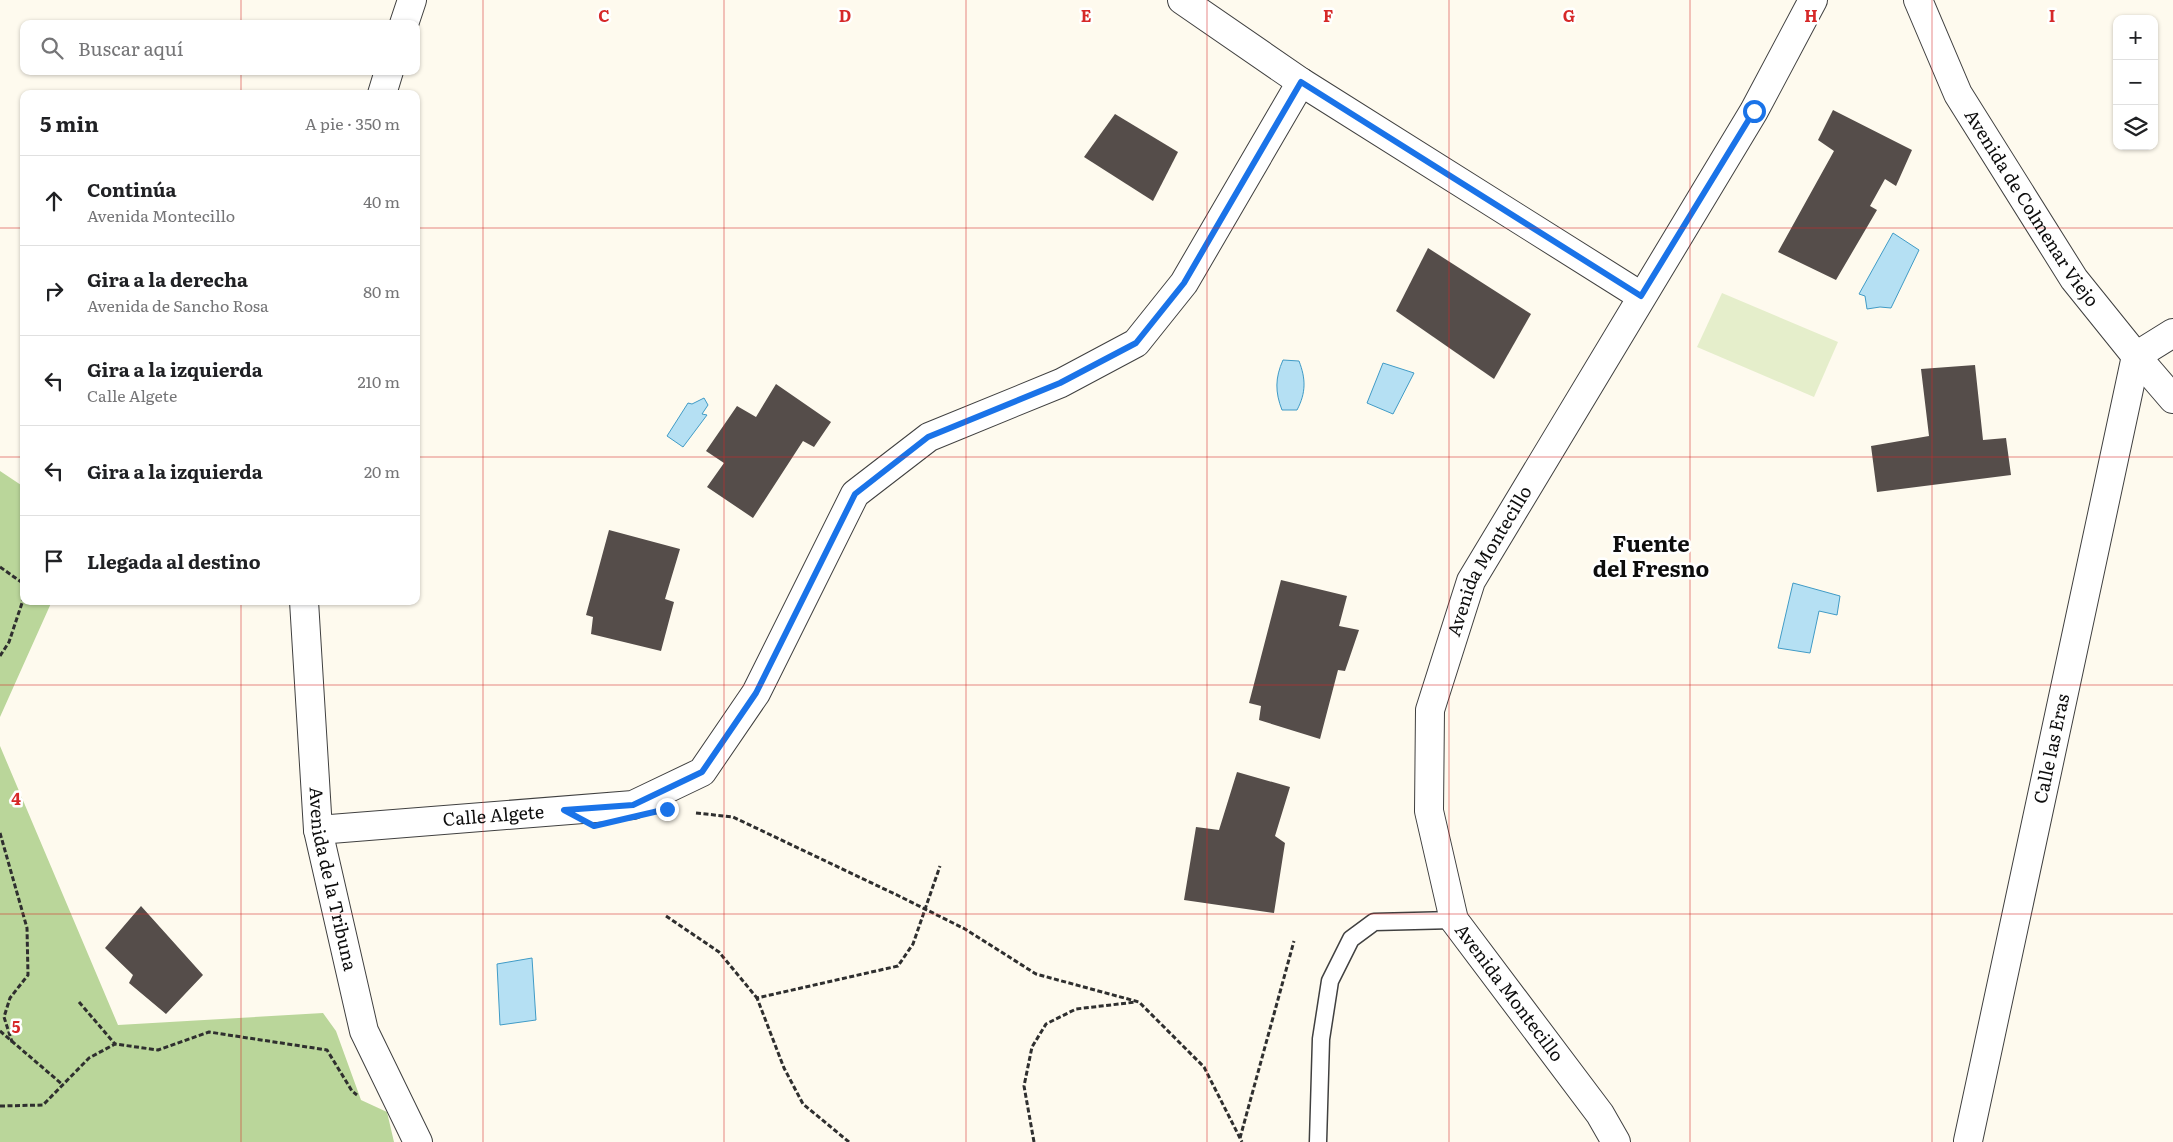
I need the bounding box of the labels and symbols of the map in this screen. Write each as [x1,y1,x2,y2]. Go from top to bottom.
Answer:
text: C [598,3,610,27]
text: D [839,3,851,27]
text: E [1081,3,1092,27]
text: F [1323,3,1333,27]
text: G [1563,3,1575,27]
text: H [1804,3,1818,27]
text: I [2049,3,2055,27]
route start [1743,100,1766,123]
street label: Avenida de Colmenar Viejo [1959,103,2106,312]
street label: Avenida Montecillo [1439,480,1538,640]
district label: Fuente del Fresno [1593,526,1709,584]
street label: Calle las Eras [2026,691,2075,806]
text: 4 [11,786,21,810]
street label: Avenida de la Tribuna [303,786,365,974]
street label: Calle Algete [442,797,545,832]
route end [656,798,679,821]
street label: Avenida Montecillo [1449,917,1571,1067]
text: 5 [12,1014,21,1038]

